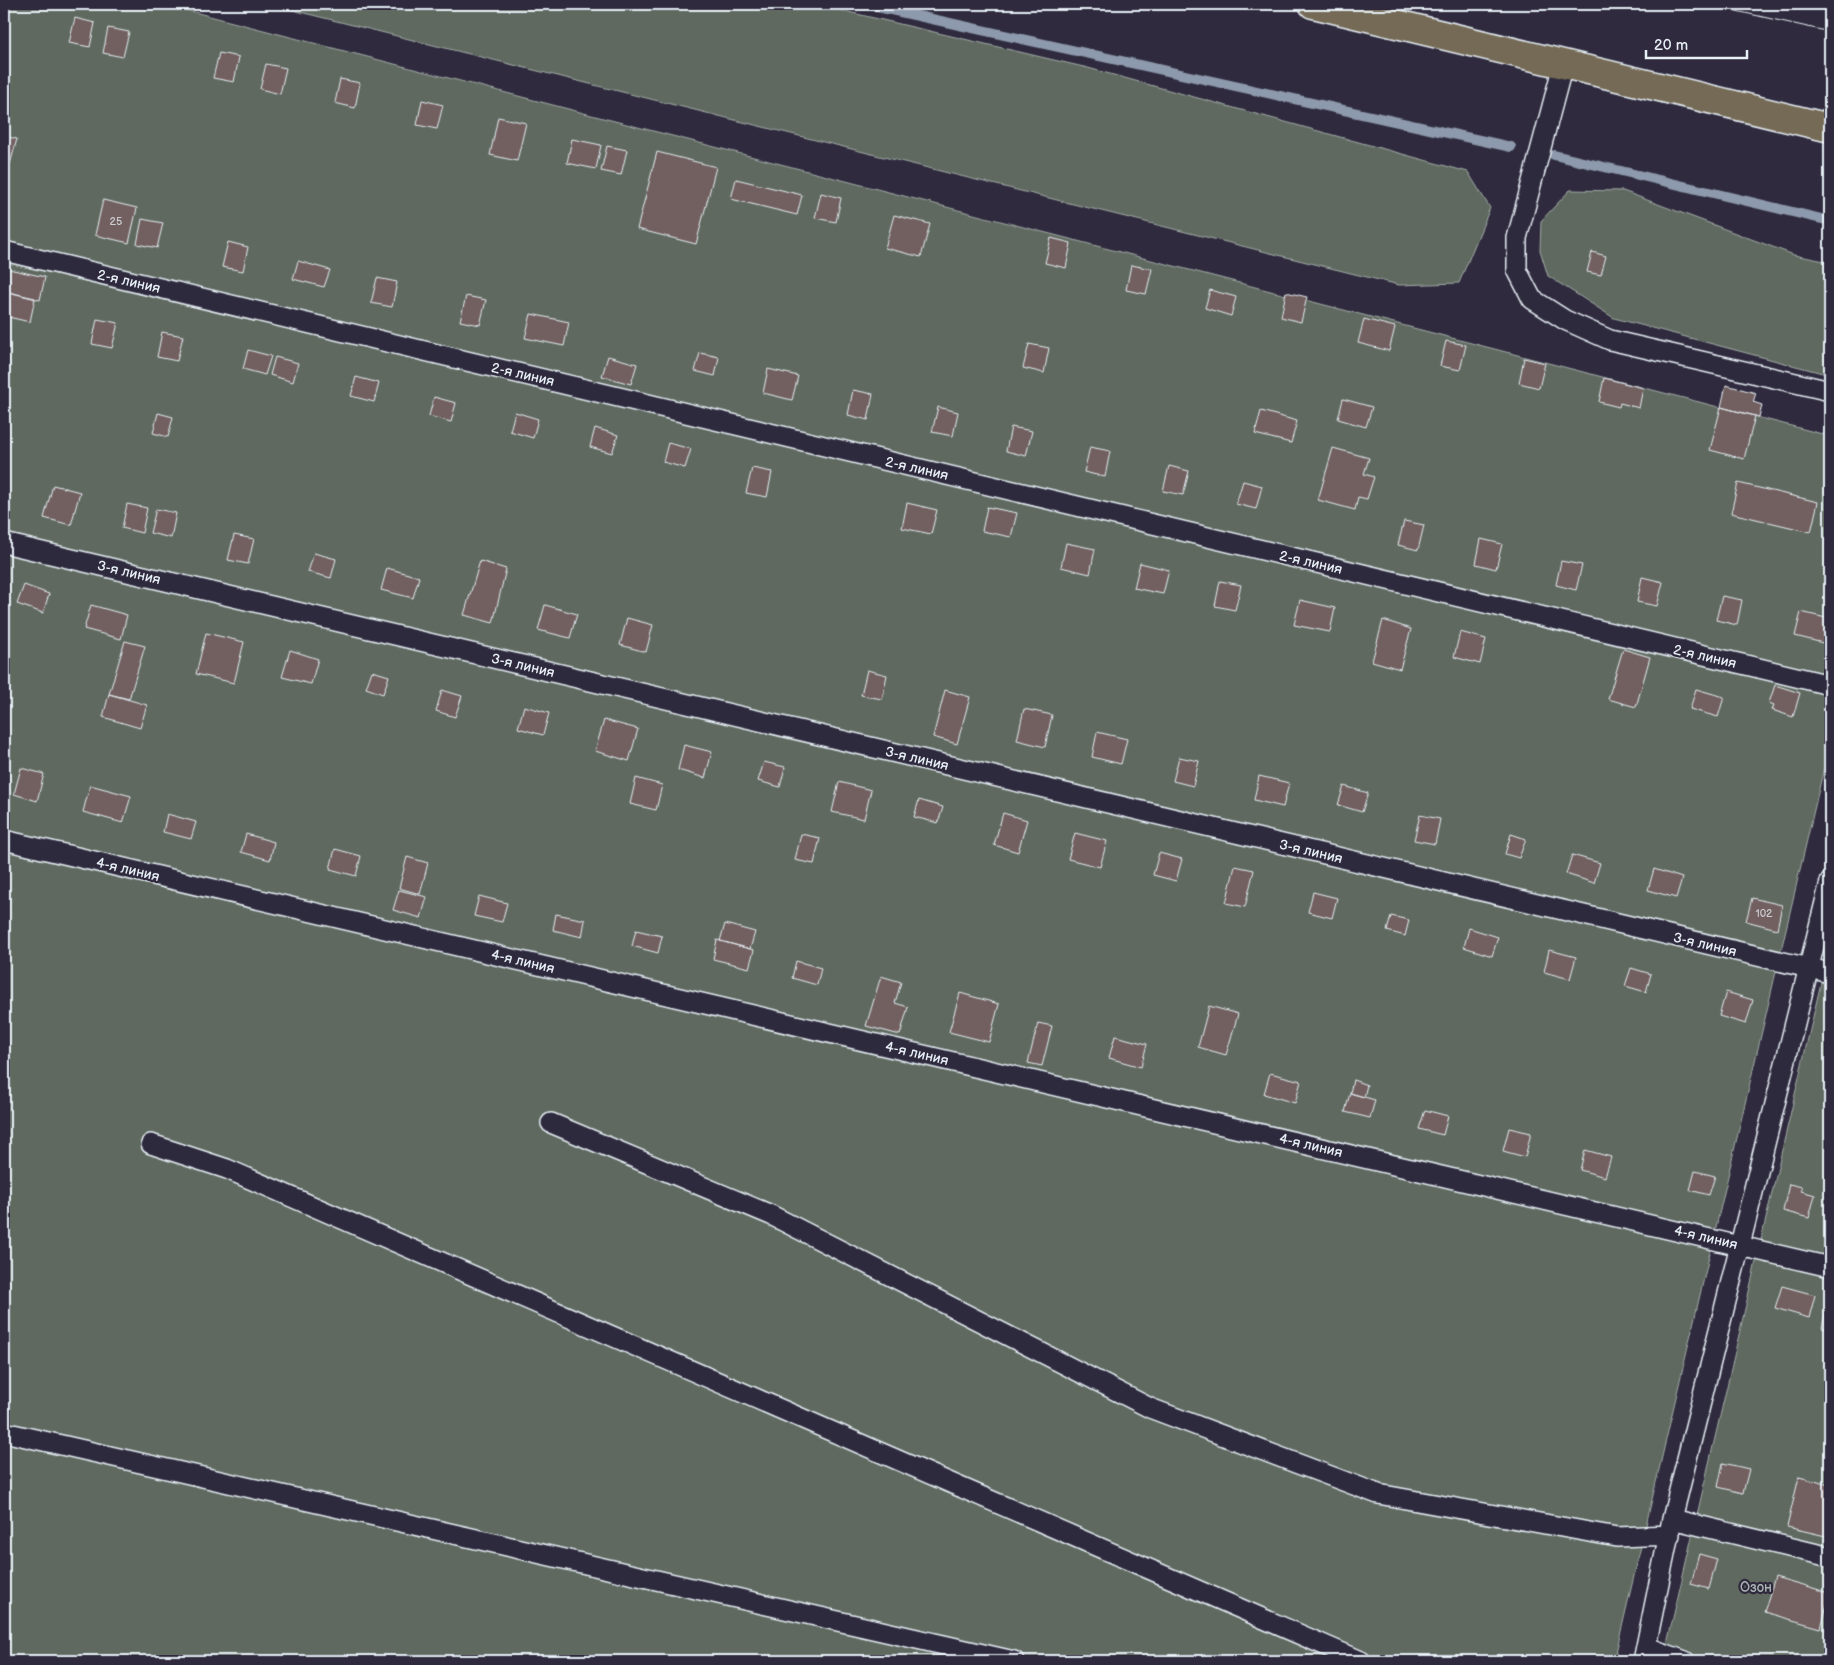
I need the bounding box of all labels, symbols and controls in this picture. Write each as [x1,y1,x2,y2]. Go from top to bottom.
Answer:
scale bar [1646,28,1748,60]
text: 20 m [1654,36,1688,55]
house number: 25 [110,215,122,228]
street label: 2-я линия [96,266,162,297]
street label: 2-я линия [490,359,556,390]
street label: 2-я линия [884,453,950,484]
street label: 2-я линия [1278,547,1344,578]
street label: 3-я линия [96,557,162,588]
street label: 2-я линия [1672,641,1738,672]
street label: 3-я линия [490,650,556,681]
street label: 3-я линия [884,743,950,774]
street label: 3-я линия [1278,836,1344,867]
street label: 4-я линия [95,854,161,885]
house number: 102 [1755,907,1773,920]
street label: 3-я линия [1672,929,1738,960]
street label: 4-я линия [490,946,556,977]
street label: 4-я линия [884,1038,950,1069]
street label: 4-я линия [1278,1130,1344,1161]
street label: 4-я линия [1673,1222,1739,1253]
park label: Озон [1740,1579,1772,1596]

